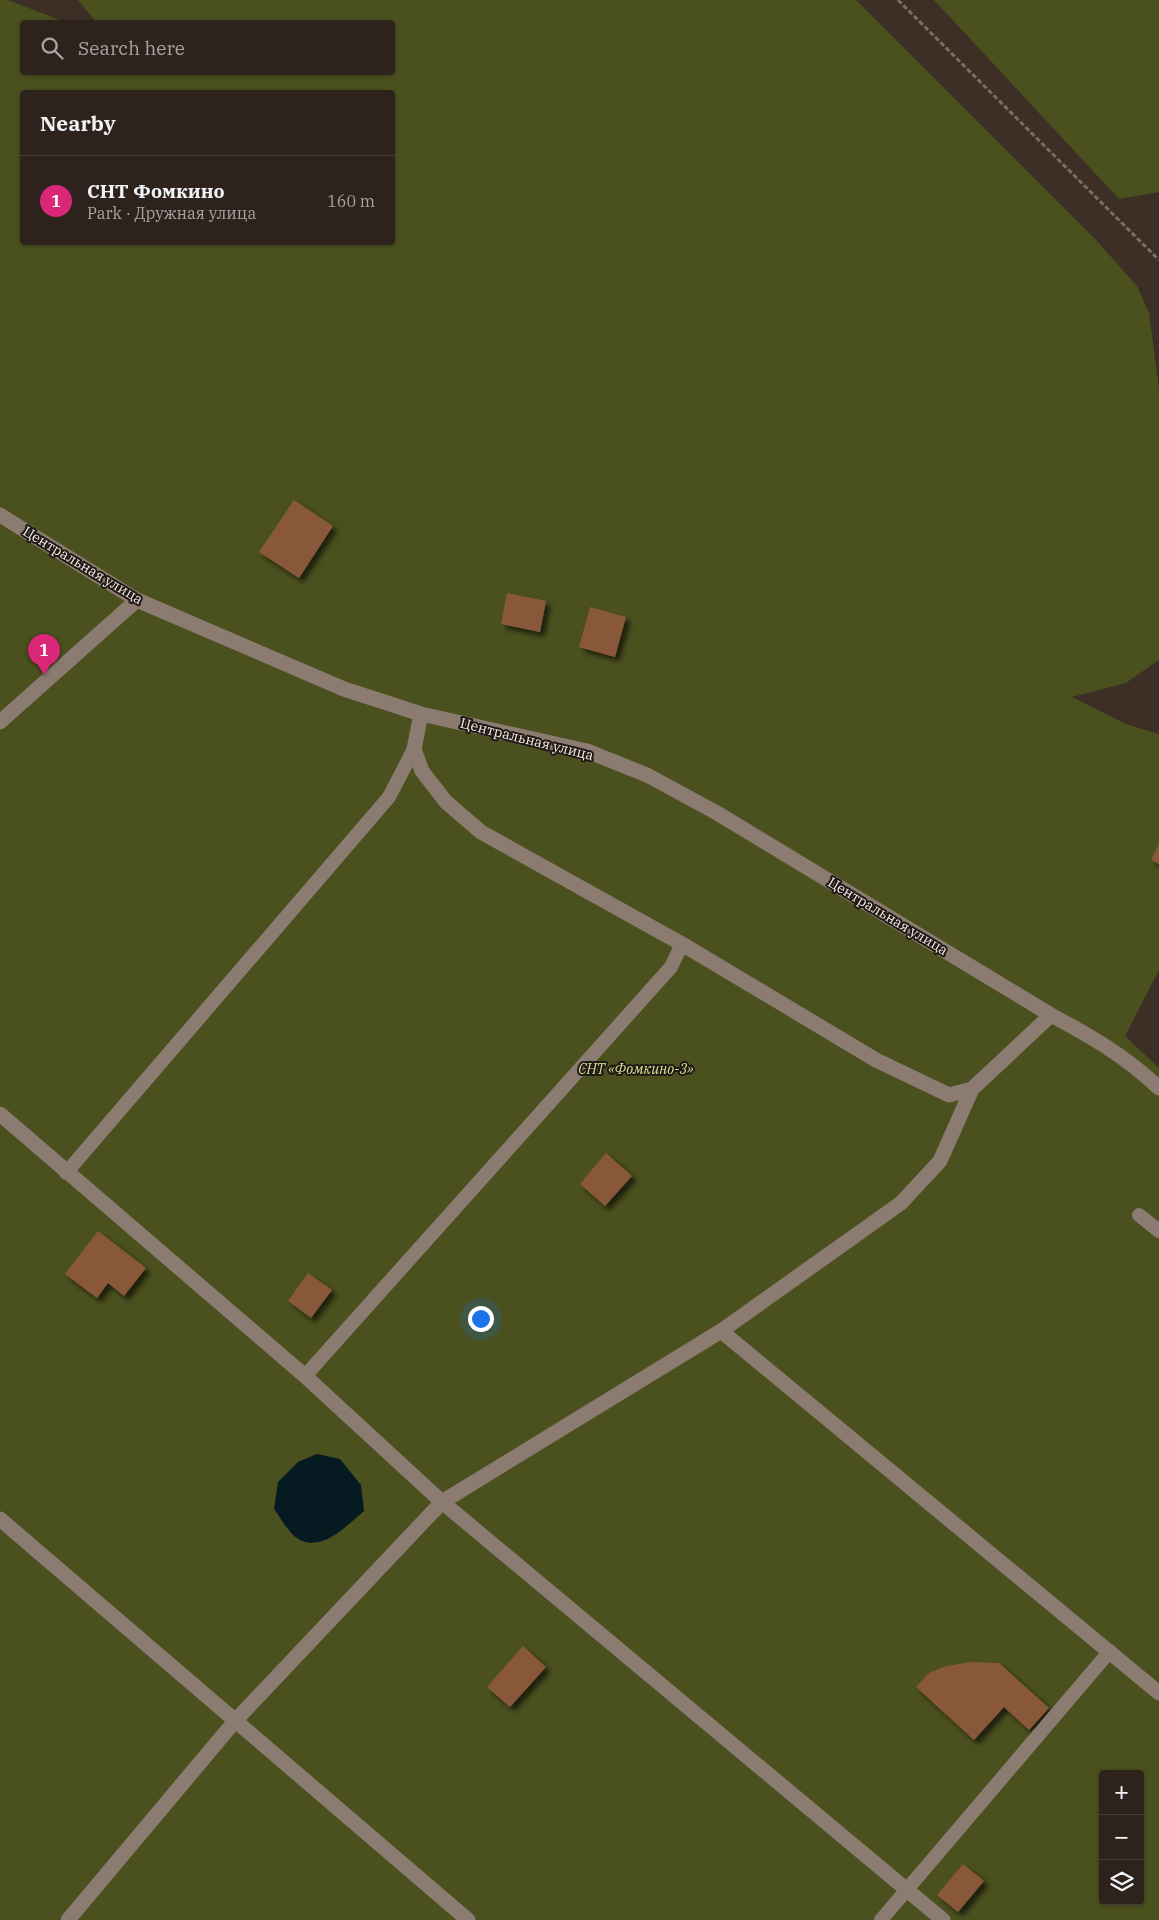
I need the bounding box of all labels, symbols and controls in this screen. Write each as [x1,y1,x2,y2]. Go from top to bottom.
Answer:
search box [20,20,395,75]
icon: search [38,34,66,62]
text: Search here [78,36,185,60]
text: Nearby [40,109,116,137]
text: СНТ Фомкино [87,179,225,203]
text: 1 [51,191,61,211]
text: 160 m [327,191,375,211]
text: Park · Дружная улица [87,203,256,223]
street label: Центральная улица [20,522,147,608]
pin: 1 [28,634,60,675]
street label: Центральная улица [458,714,596,764]
street label: Центральная улица [825,873,952,959]
park label: СНТ «Фомкино-3» [578,1060,694,1078]
your location [468,1306,494,1332]
map controls [1099,1770,1144,1905]
button: + [1099,1770,1144,1815]
button: − [1099,1815,1144,1860]
button: layers [1099,1860,1144,1905]

